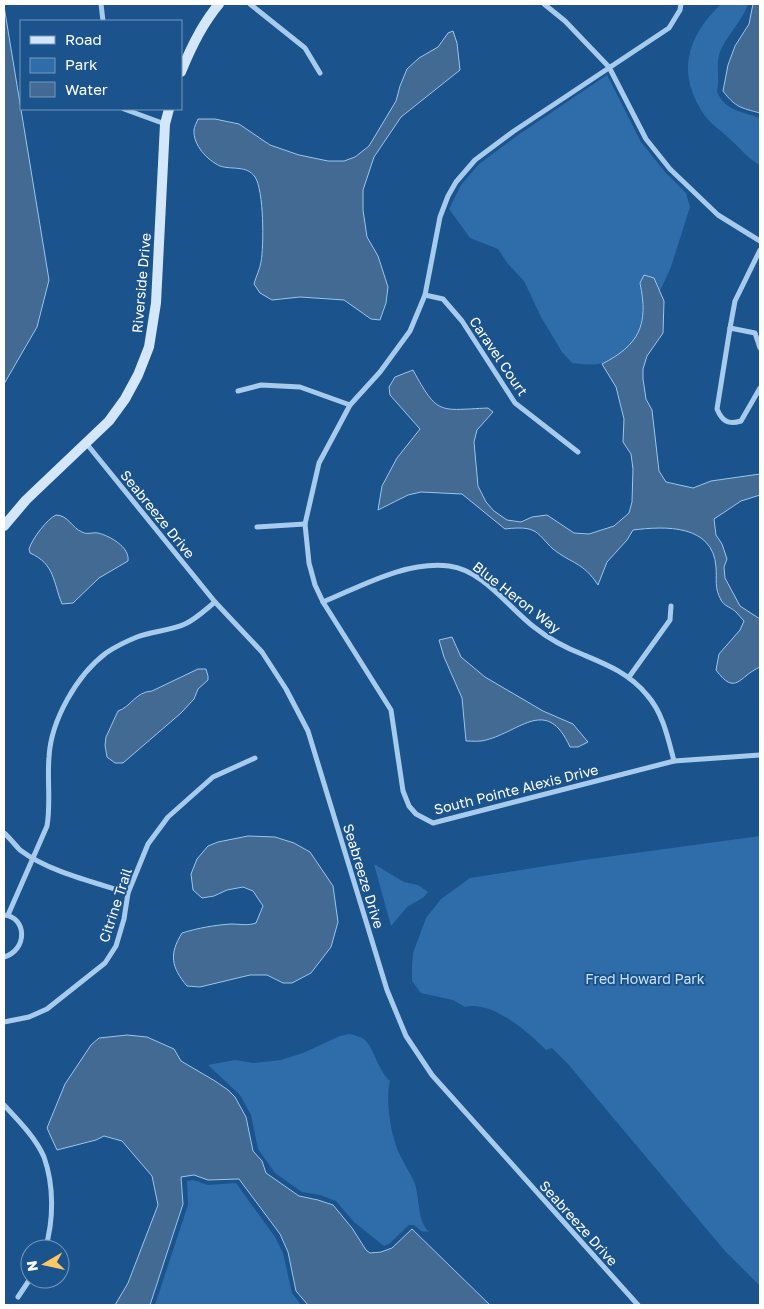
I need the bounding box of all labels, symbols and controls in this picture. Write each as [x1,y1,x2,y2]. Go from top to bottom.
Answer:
legend [20,20,182,110]
text: Road [65,30,102,48]
text: Park [65,55,98,73]
text: Water [65,80,108,98]
street label: Riverside Drive [128,232,154,334]
street label: Caravel Court [466,313,532,399]
street label: Seabreeze Drive [117,466,199,562]
street label: Blue Heron Way [470,557,564,637]
street label: South Pointe Alexis Drive [432,760,600,818]
street label: Seabreeze Drive [340,822,388,930]
street label: Citrine Trail [95,866,135,944]
park label: Fred Howard Park [585,970,705,987]
street label: Seabreeze Drive [536,1177,622,1269]
north arrow [20,1239,70,1289]
text: N [22,1260,41,1273]

